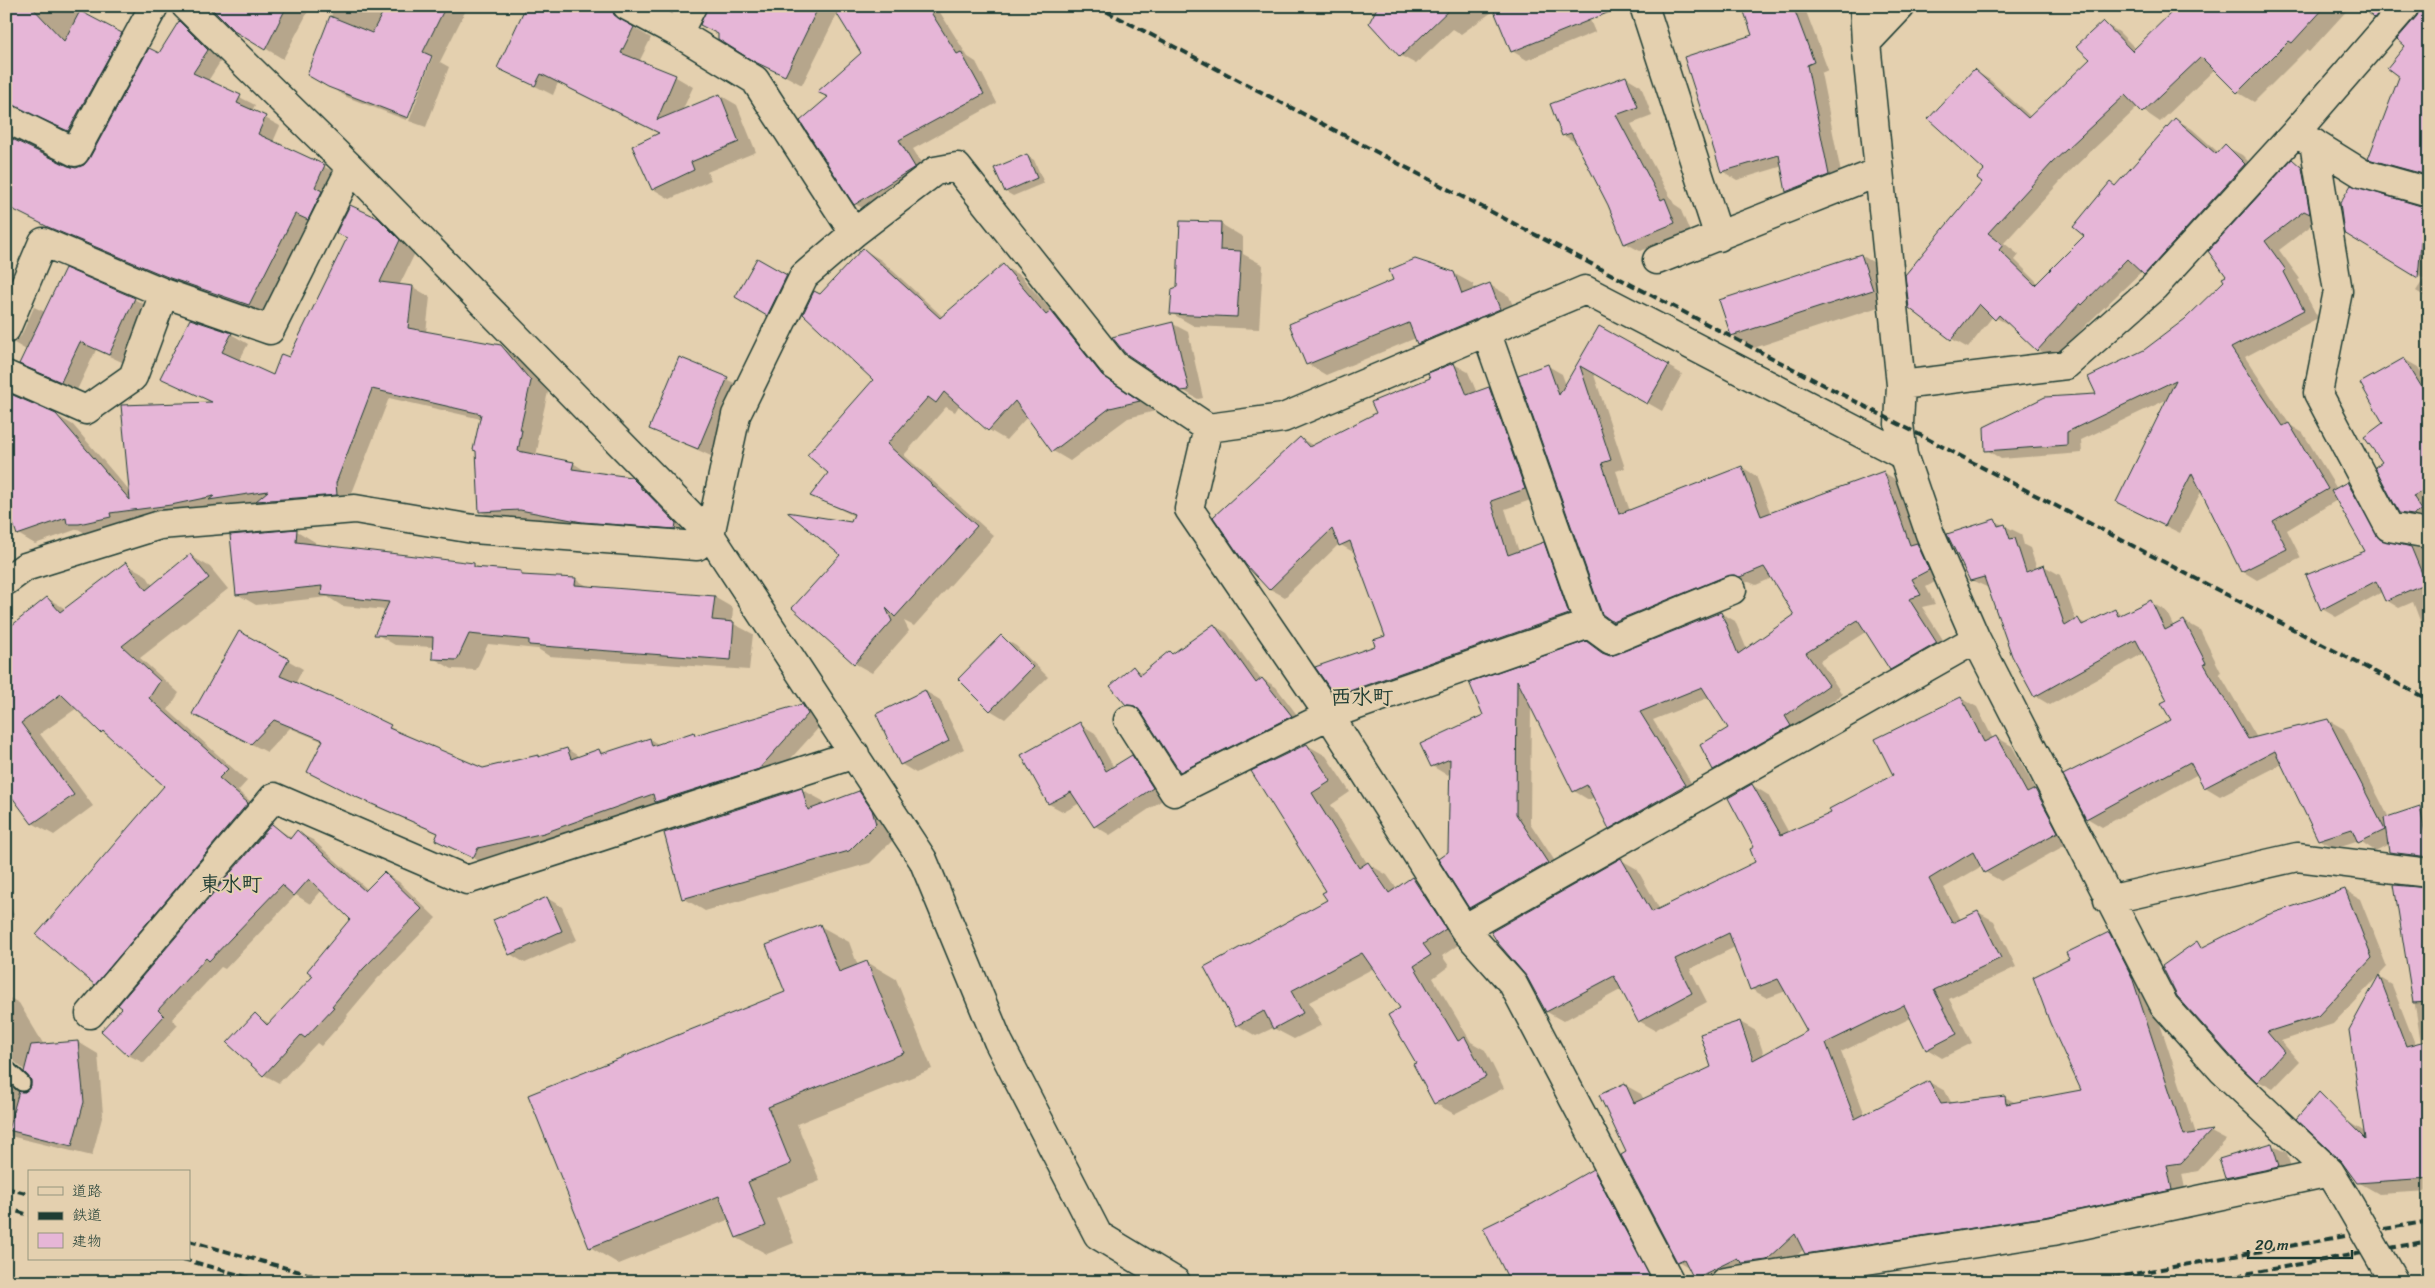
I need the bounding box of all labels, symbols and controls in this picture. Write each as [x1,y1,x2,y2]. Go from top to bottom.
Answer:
district label: 西水町 [1331,678,1394,716]
district label: 東水町 [200,865,263,903]
legend [28,1170,190,1260]
text: 道路 [72,1178,102,1204]
text: 鉄道 [72,1202,102,1228]
text: 建物 [72,1228,102,1254]
scale bar [2248,1228,2351,1260]
text: 20 m [2255,1232,2289,1258]

